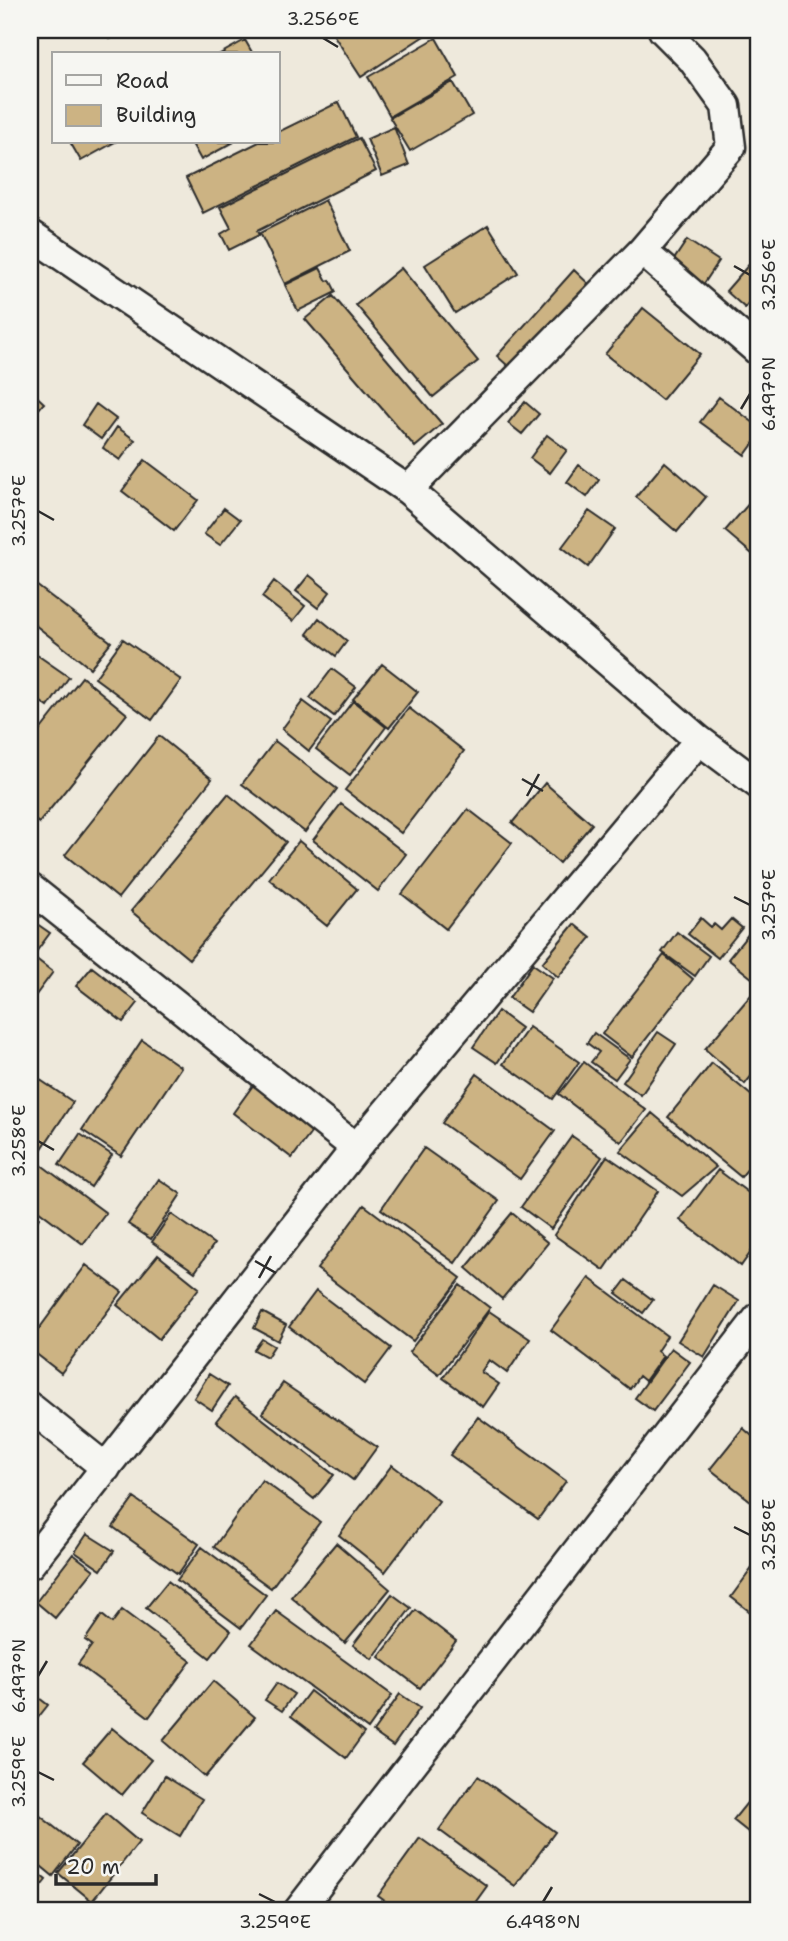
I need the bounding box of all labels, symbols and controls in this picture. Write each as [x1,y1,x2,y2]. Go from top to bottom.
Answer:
text: 3.256°E [287,7,359,31]
legend [52,52,280,144]
text: Road [116,67,169,95]
text: Building [116,101,196,129]
text: 3.256°E [757,239,781,311]
text: 6.497°N [757,357,781,431]
text: 3.257°E [7,475,31,547]
text: 3.257°E [757,869,781,941]
text: 3.258°E [7,1105,31,1177]
text: 3.258°E [757,1499,781,1571]
text: 6.497°N [7,1639,31,1713]
text: 3.259°E [7,1736,31,1808]
scale bar [56,1843,156,1887]
text: 20 m [66,1853,120,1881]
text: 3.259°E [239,1910,311,1934]
text: 6.498°N [505,1910,581,1934]

